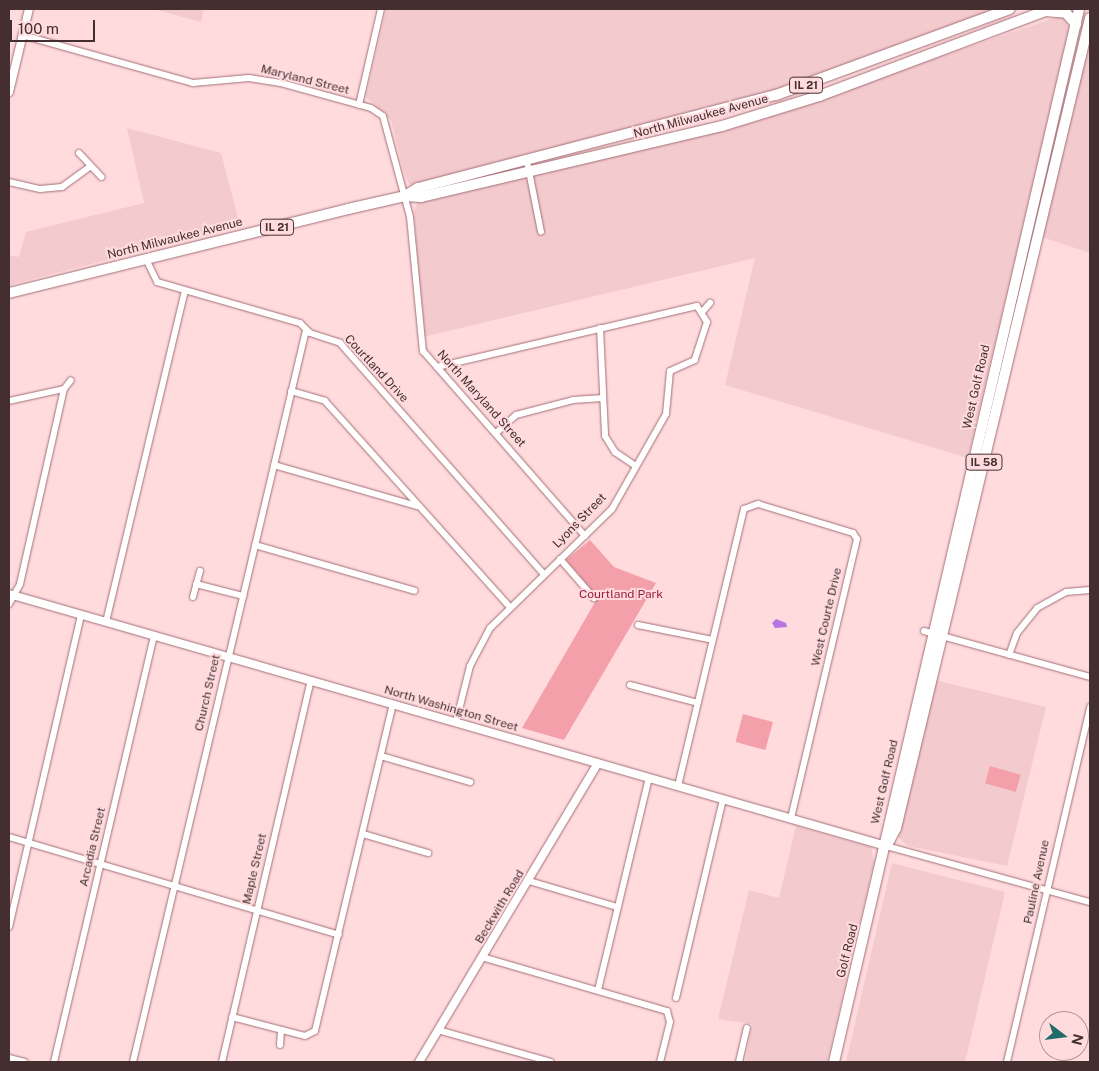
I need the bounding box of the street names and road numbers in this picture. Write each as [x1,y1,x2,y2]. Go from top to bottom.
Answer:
street label: Maryland Street [259,62,351,98]
road number: IL 21 [788,76,824,94]
street label: North Milwaukee Avenue [632,92,770,142]
street label: North Milwaukee Avenue [106,215,244,263]
road number: IL 21 [260,218,294,236]
street label: Courtland Drive [341,332,411,406]
street label: West Golf Road [960,343,994,431]
street label: North Maryland Street [434,348,528,450]
road number: IL 58 [965,454,1003,471]
street label: Lyons Street [550,491,610,551]
street label: West Courte Drive [809,566,845,668]
street label: Church Street [192,653,224,733]
street label: North Washington Street [382,683,520,735]
street label: West Golf Road [868,738,902,826]
street label: Arcadia Street [77,806,109,888]
street label: Maple Street [240,832,270,906]
street label: Pauline Avenue [1021,839,1053,925]
street label: Beckwith Road [472,868,528,946]
street label: Golf Road [834,923,862,979]

